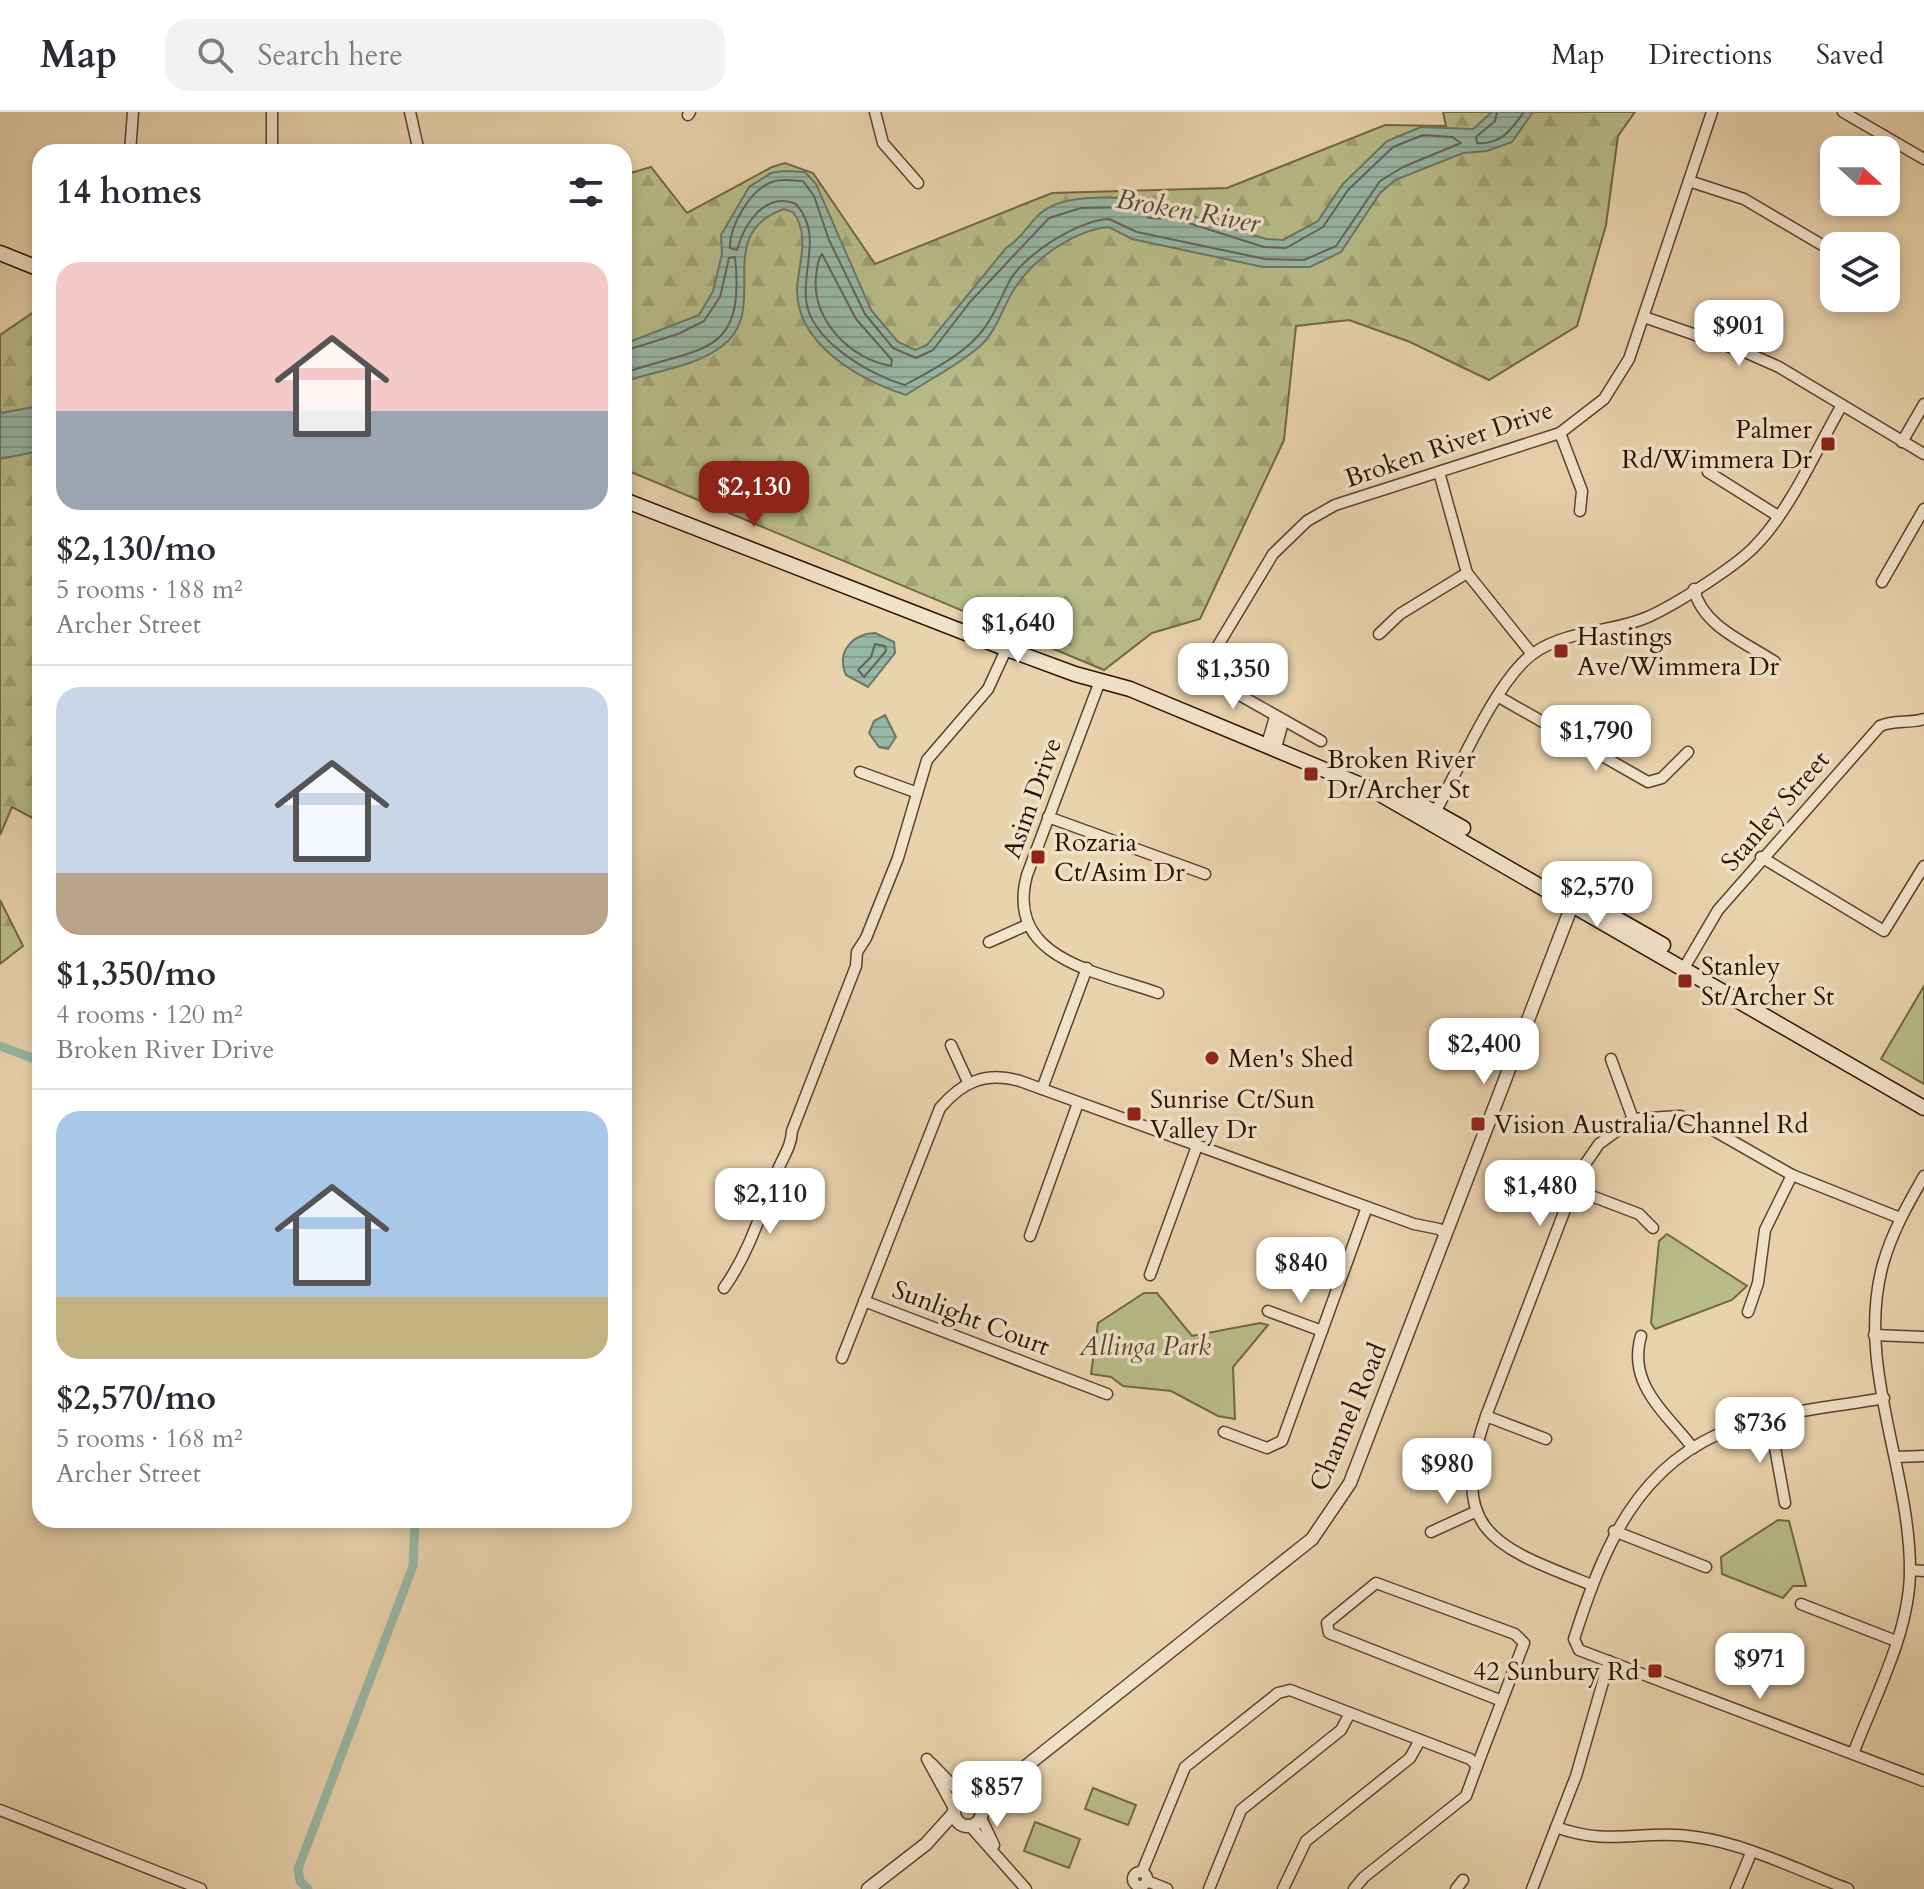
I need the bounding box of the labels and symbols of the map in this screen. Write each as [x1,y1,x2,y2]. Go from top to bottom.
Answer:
north arrow [1820,136,1900,216]
water label: Broken River [1113,180,1264,242]
pin: $901 [1692,300,1786,368]
street label: Broken River Drive [1340,392,1558,496]
place label: Palmer Rd/Wimmera Dr [1622,412,1813,477]
marker: Palmer Rd/Wimmera Dr [1819,435,1837,453]
pin: $2,130 [689,461,819,529]
pin: $1,640 [953,597,1083,665]
place label: Hastings Ave/Wimmera Dr [1577,619,1780,684]
marker: Hastings Ave/Wimmera Dr [1552,642,1570,660]
pin: $1,350 [1168,643,1298,711]
pin: $1,790 [1531,705,1661,773]
street label: Asim Drive [994,733,1070,863]
place label: Broken River Dr/Archer St [1327,742,1476,807]
street label: Stanley Street [1713,743,1837,879]
marker: Broken River Dr/Archer St [1302,765,1320,783]
place label: Rozaria Ct/Asim Dr [1054,825,1185,890]
marker: Rozaria Ct/Asim Dr [1029,848,1047,866]
pin: $2,570 [1532,861,1662,929]
place label: Stanley St/Archer St [1701,949,1834,1014]
marker: Stanley St/Archer St [1676,972,1694,990]
pin: $2,400 [1419,1018,1549,1086]
place label: Men's Shed [1228,1041,1354,1076]
marker: Men's Shed [1203,1049,1221,1067]
place label: Sunrise Ct/Sun Valley Dr [1150,1082,1315,1147]
marker: Sunrise Ct/Sun Valley Dr [1125,1105,1143,1123]
place label: Vision Australia/Channel Rd [1494,1107,1809,1142]
marker: Vision Australia/Channel Rd [1469,1115,1487,1133]
pin: $1,480 [1475,1160,1605,1228]
pin: $2,110 [705,1168,835,1236]
pin: $840 [1254,1237,1348,1305]
street label: Sunlight Court [887,1272,1055,1364]
park label: Allinga Park [1078,1329,1211,1364]
street label: Channel Road [1301,1338,1395,1496]
pin: $736 [1713,1397,1807,1465]
pin: $980 [1400,1438,1494,1506]
pin: $971 [1713,1633,1807,1701]
place label: 42 Sunbury Rd [1473,1654,1639,1689]
marker: 42 Sunbury Rd [1646,1662,1664,1680]
pin: $857 [950,1761,1044,1829]

